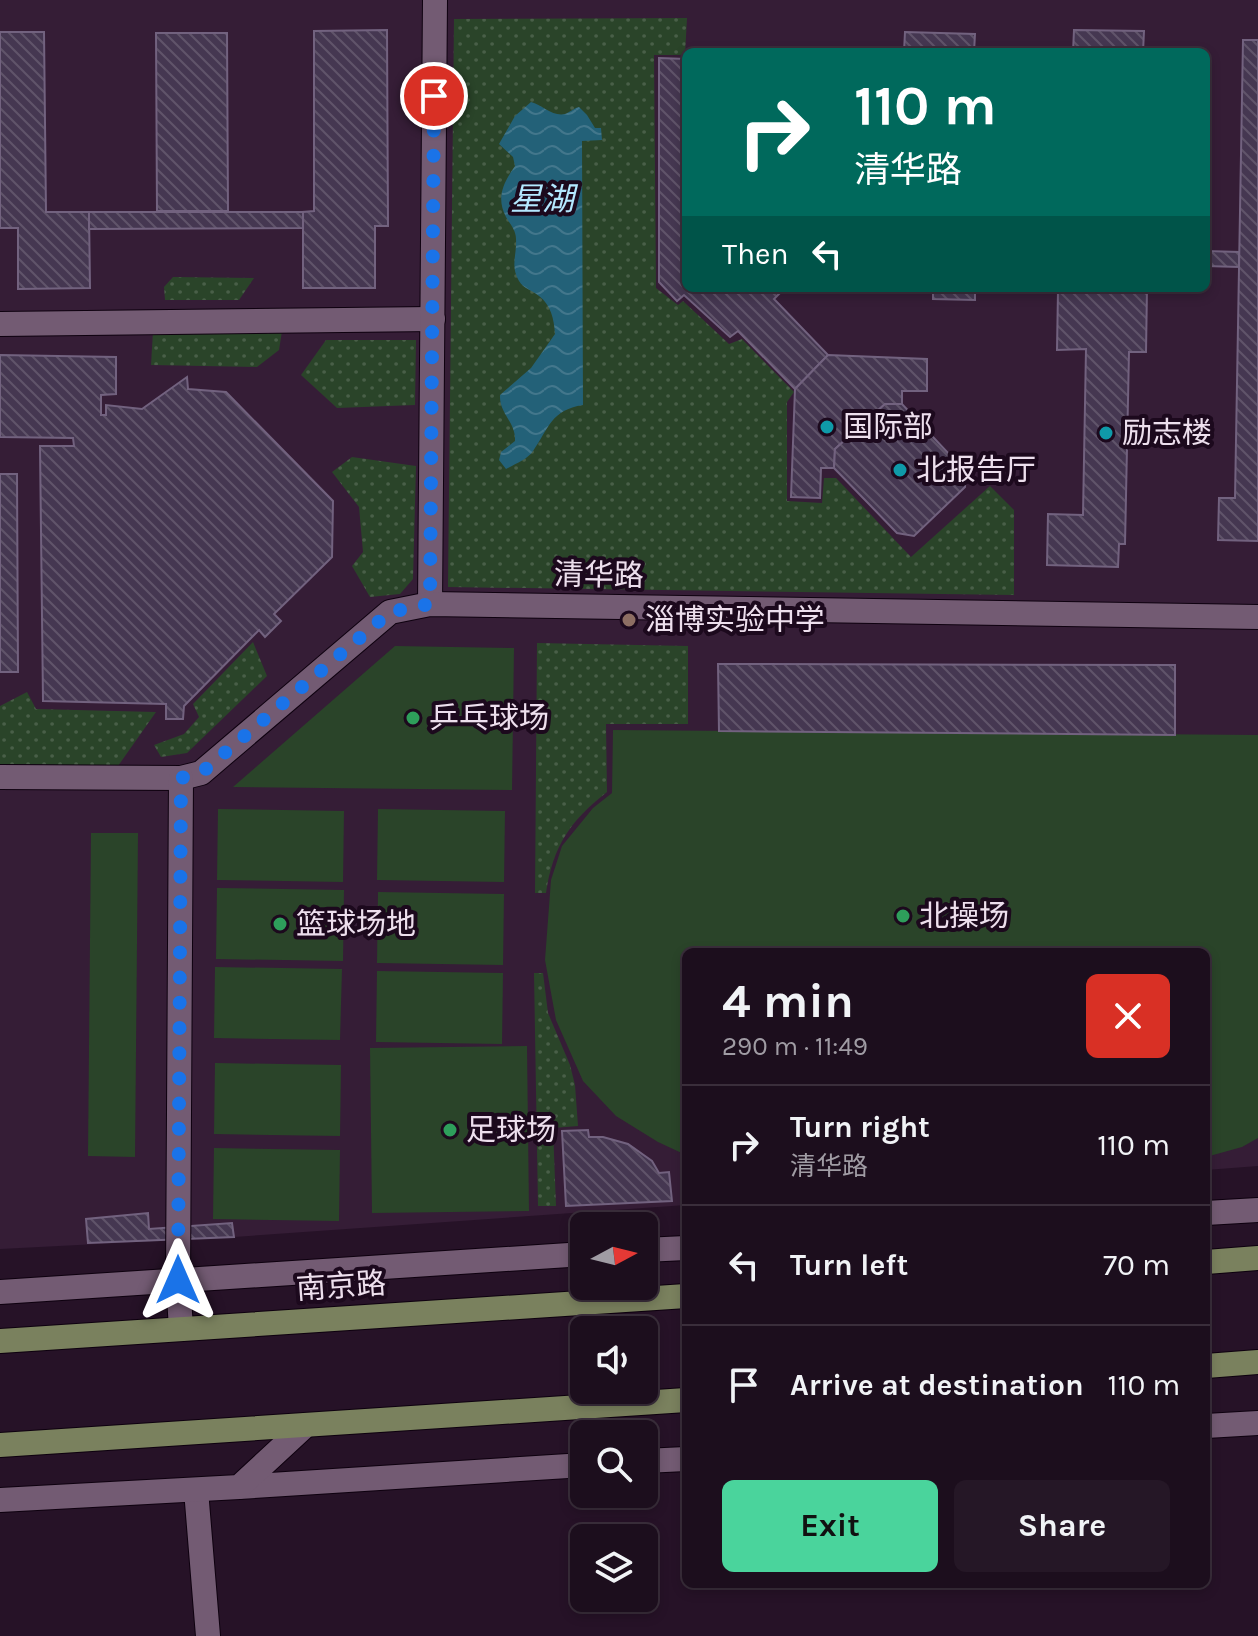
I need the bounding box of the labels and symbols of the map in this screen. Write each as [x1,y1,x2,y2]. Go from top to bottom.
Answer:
pin [400,62,468,130]
water label: 星湖 [510,181,579,218]
place label: 国际部 [843,409,933,445]
place label: 励志楼 [1122,415,1212,451]
marker: 国际部 [818,418,836,436]
marker: 励志楼 [1097,424,1115,442]
place label: 北报告厅 [916,452,1036,488]
marker: 北报告厅 [891,461,909,479]
street label: 清华路 [554,556,644,594]
place label: 淄博实验中学 [645,602,825,638]
marker: 淄博实验中学 [620,611,638,629]
place label: 乒乓球场 [429,700,549,736]
marker: 乒乓球场 [404,709,422,727]
place label: 北操场 [919,898,1009,934]
place label: 篮球场地 [296,906,416,942]
marker: 北操场 [894,907,912,925]
marker: 篮球场地 [271,915,289,933]
place label: 足球场 [466,1112,556,1148]
marker: 足球场 [441,1121,459,1139]
north arrow [570,1212,658,1300]
position arrow [136,1238,220,1322]
street label: 南京路 [295,1265,387,1307]

